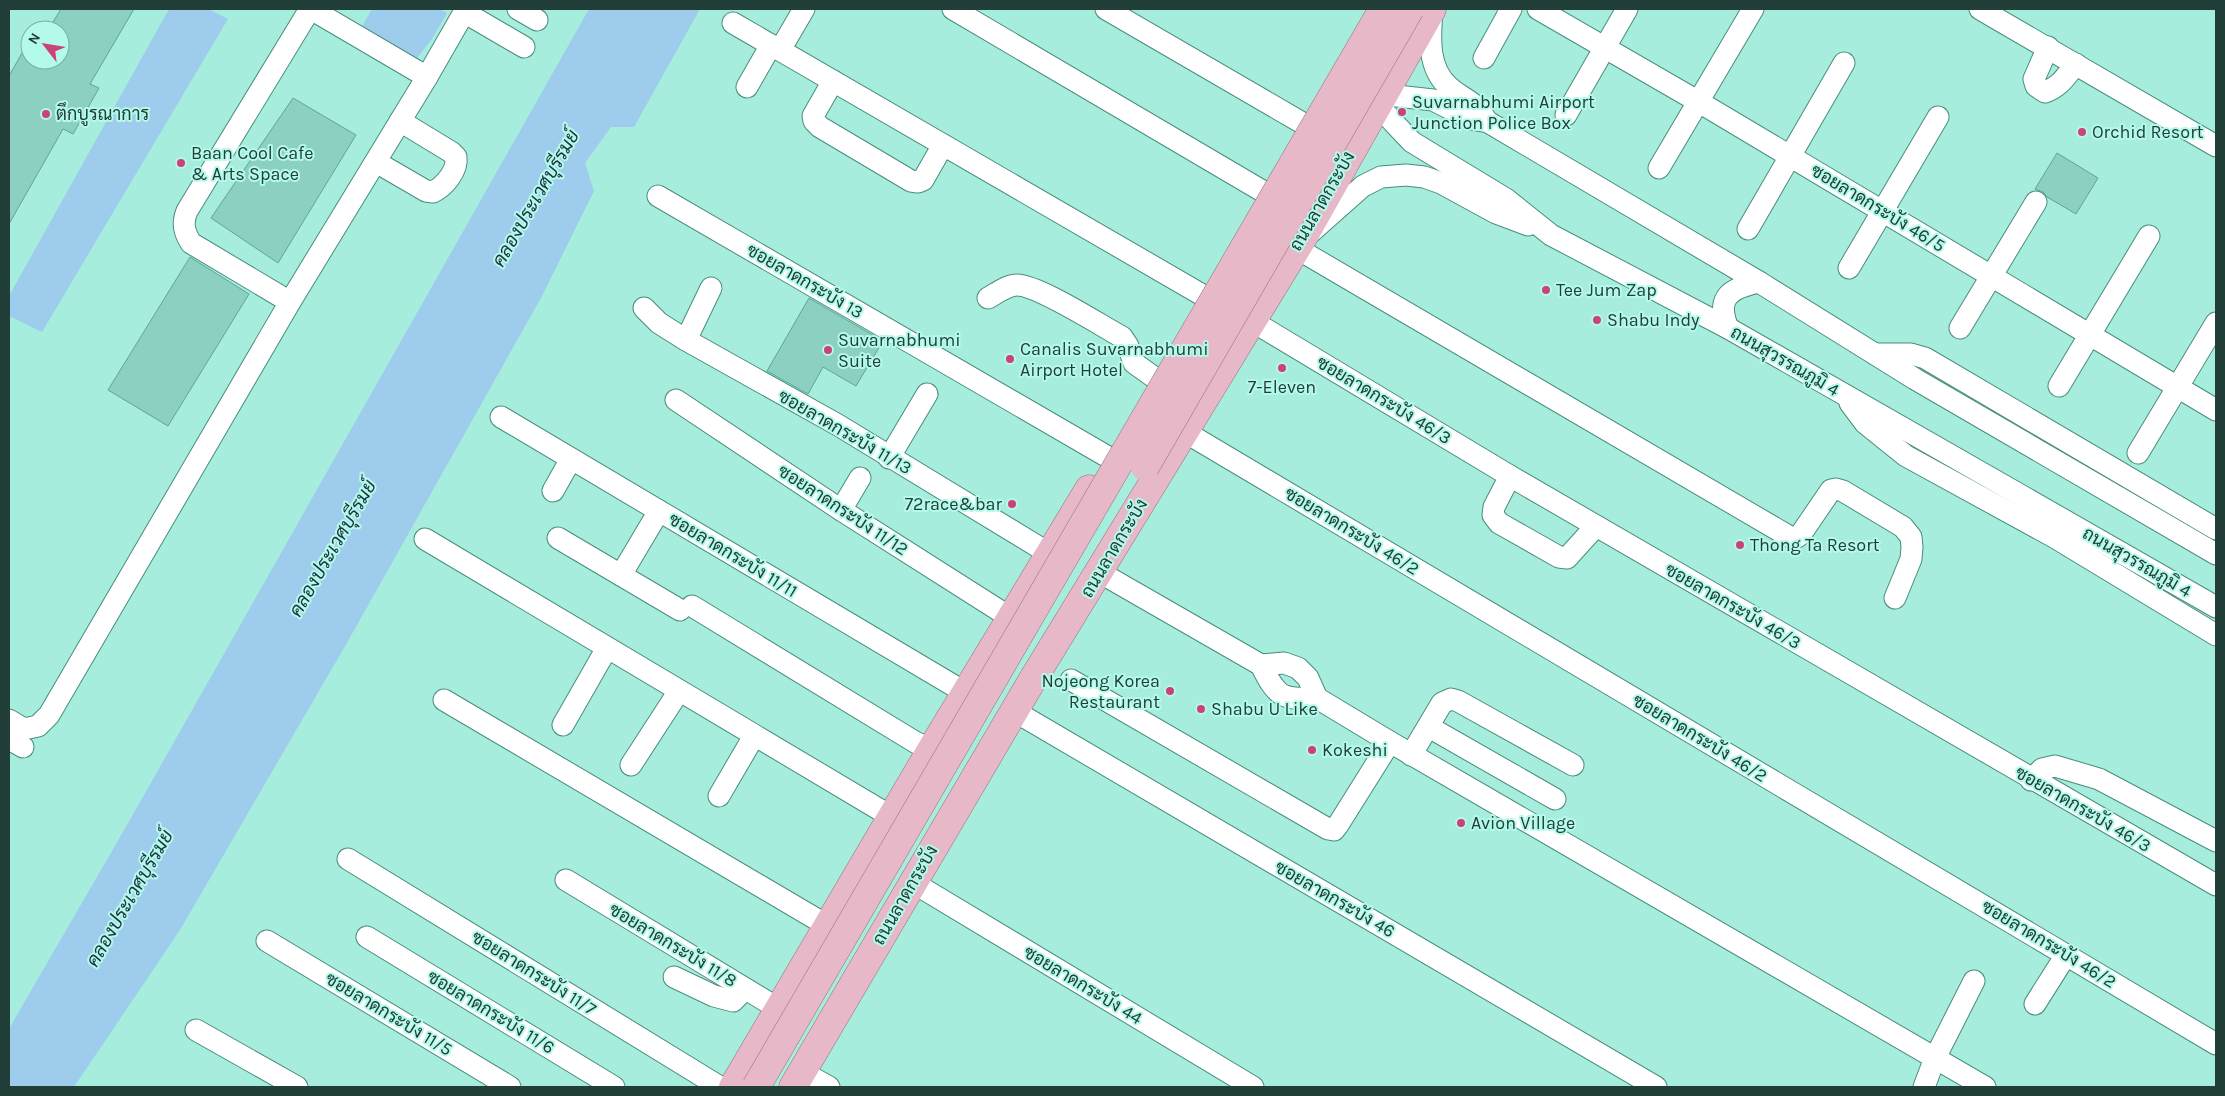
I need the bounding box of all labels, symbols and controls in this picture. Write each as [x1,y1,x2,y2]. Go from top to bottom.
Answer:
north arrow [20,20,70,70]
text: N [24,30,44,47]
place label: Suvarnabhumi Airport Junction Police Box [1412,91,1595,134]
place label: ตึกบูรณาการ [56,102,149,127]
marker: Suvarnabhumi Airport Junction Police Box [1396,106,1408,118]
marker: ตึกบูรณาการ [40,108,52,120]
place label: Orchid Resort [2092,121,2204,143]
water label: คลองประเวศบุรีรมย์ [486,123,586,271]
marker: Orchid Resort [2076,126,2088,138]
place label: Baan Cool Cafe & Arts Space [191,142,314,185]
street label: ถนนลาดกระบัง [1285,147,1359,255]
marker: Baan Cool Cafe & Arts Space [175,157,187,169]
street label: ซอยลาดกระบัง 46/5 [1807,159,1949,257]
street label: ซอยลาดกระบัง 13 [743,239,867,323]
place label: Tee Jum Zap [1556,279,1657,301]
marker: Tee Jum Zap [1540,284,1552,296]
place label: Shabu Indy [1607,309,1700,331]
marker: Shabu Indy [1591,314,1603,326]
street label: ถนนสุวรรณภูมิ 4 [1726,321,1843,403]
place label: Suvarnabhumi Suite [838,329,961,372]
place label: Canalis Suvarnabhumi Airport Hotel [1020,338,1209,381]
marker: Suvarnabhumi Suite [822,344,834,356]
street label: ซอยลาดกระบัง 46/3 [1313,351,1455,449]
marker: Canalis Suvarnabhumi Airport Hotel [1004,353,1016,365]
marker: 7-Eleven [1276,362,1288,374]
place label: 7-Eleven [1248,376,1316,398]
street label: ซอยลาดกระบัง 11/13 [774,385,916,479]
street label: ซอยลาดกระบัง 11/12 [774,460,912,560]
water label: คลองประเวศบุรีรมย์ [283,473,383,621]
street label: ซอยลาดกระบัง 46/2 [1281,482,1423,580]
place label: 72race&bar [905,493,1002,515]
street label: ถนนลาดกระบัง [1076,494,1152,602]
marker: 72race&bar [1006,498,1018,510]
street label: ซอยลาดกระบัง 11/11 [665,508,801,602]
street label: ถนนสุวรรณภูมิ 4 [2078,522,2195,604]
place label: Thong Ta Resort [1750,534,1880,556]
marker: Thong Ta Resort [1734,539,1746,551]
street label: ซอยลาดกระบัง 46/3 [1661,558,1805,654]
place label: Nojeong Korea Restaurant [1041,670,1160,713]
marker: Nojeong Korea Restaurant [1164,685,1176,697]
street label: ซอยลาดกระบัง 46/2 [1629,689,1771,787]
place label: Shabu U Like [1211,698,1318,720]
marker: Shabu U Like [1195,703,1207,715]
place label: Kokeshi [1322,739,1388,761]
marker: Kokeshi [1306,744,1318,756]
street label: ซอยลาดกระบัง 46/3 [2011,761,2155,857]
place label: Avion Village [1471,812,1575,834]
marker: Avion Village [1455,817,1467,829]
water label: คลองประเวศบุรีรมย์ [80,823,180,971]
street label: ถนนลาดกระบัง [868,841,942,949]
street label: ซอยลาดกระบัง 46 [1271,856,1399,942]
street label: ซอยลาดกระบัง 46/2 [1978,895,2120,993]
street label: ซอยลาดกระบัง 11/8 [605,898,741,992]
street label: ซอยลาดกระบัง 11/7 [468,926,601,1020]
street label: ซอยลาดกระบัง 44 [1020,941,1146,1029]
street label: ซอยลาดกระบัง 11/6 [423,965,559,1059]
street label: ซอยลาดกระบัง 11/5 [321,967,457,1061]

